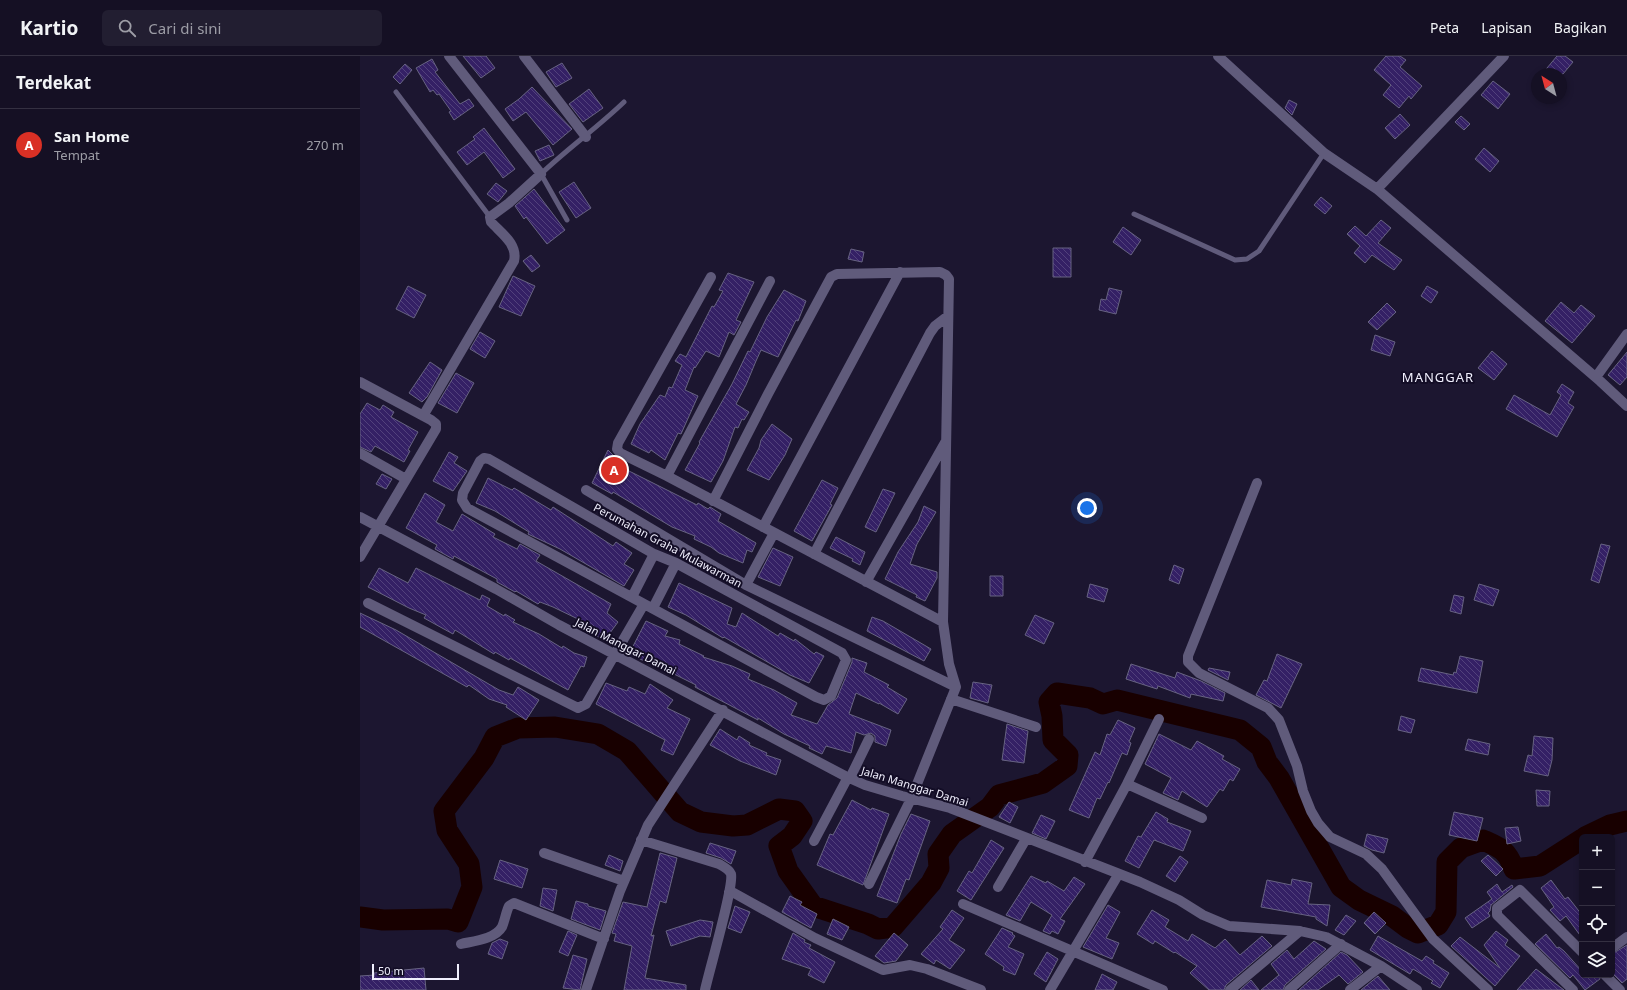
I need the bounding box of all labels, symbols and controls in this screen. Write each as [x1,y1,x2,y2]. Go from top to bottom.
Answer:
search box [102,10,382,46]
text: Kartio [20,15,78,41]
icon: search [116,17,138,39]
text: Cari di sini [148,18,221,38]
text: Peta [1430,18,1459,37]
text: Lapisan [1481,18,1532,37]
text: Bagikan [1554,18,1607,37]
north arrow [1531,68,1567,104]
text: Terdekat [16,71,91,94]
text: San Home [54,126,129,146]
text: A [25,136,34,154]
text: 270 m [306,136,344,154]
text: Tempat [54,146,100,164]
district label: MANGGAR [1402,368,1474,386]
pin: A [601,455,627,485]
your location [1077,498,1097,518]
street label: Perumahan Graha Mulawarman [591,499,745,591]
street label: Jalan Manggar Damai [572,614,679,678]
street label: Jalan Manggar Damai [859,762,970,809]
map controls [1579,834,1615,978]
button: + [1579,834,1615,870]
button: − [1579,870,1615,906]
button: locate [1579,906,1615,942]
button: layers [1579,942,1615,978]
scale bar [372,962,459,981]
text: 50 m [378,963,404,978]

